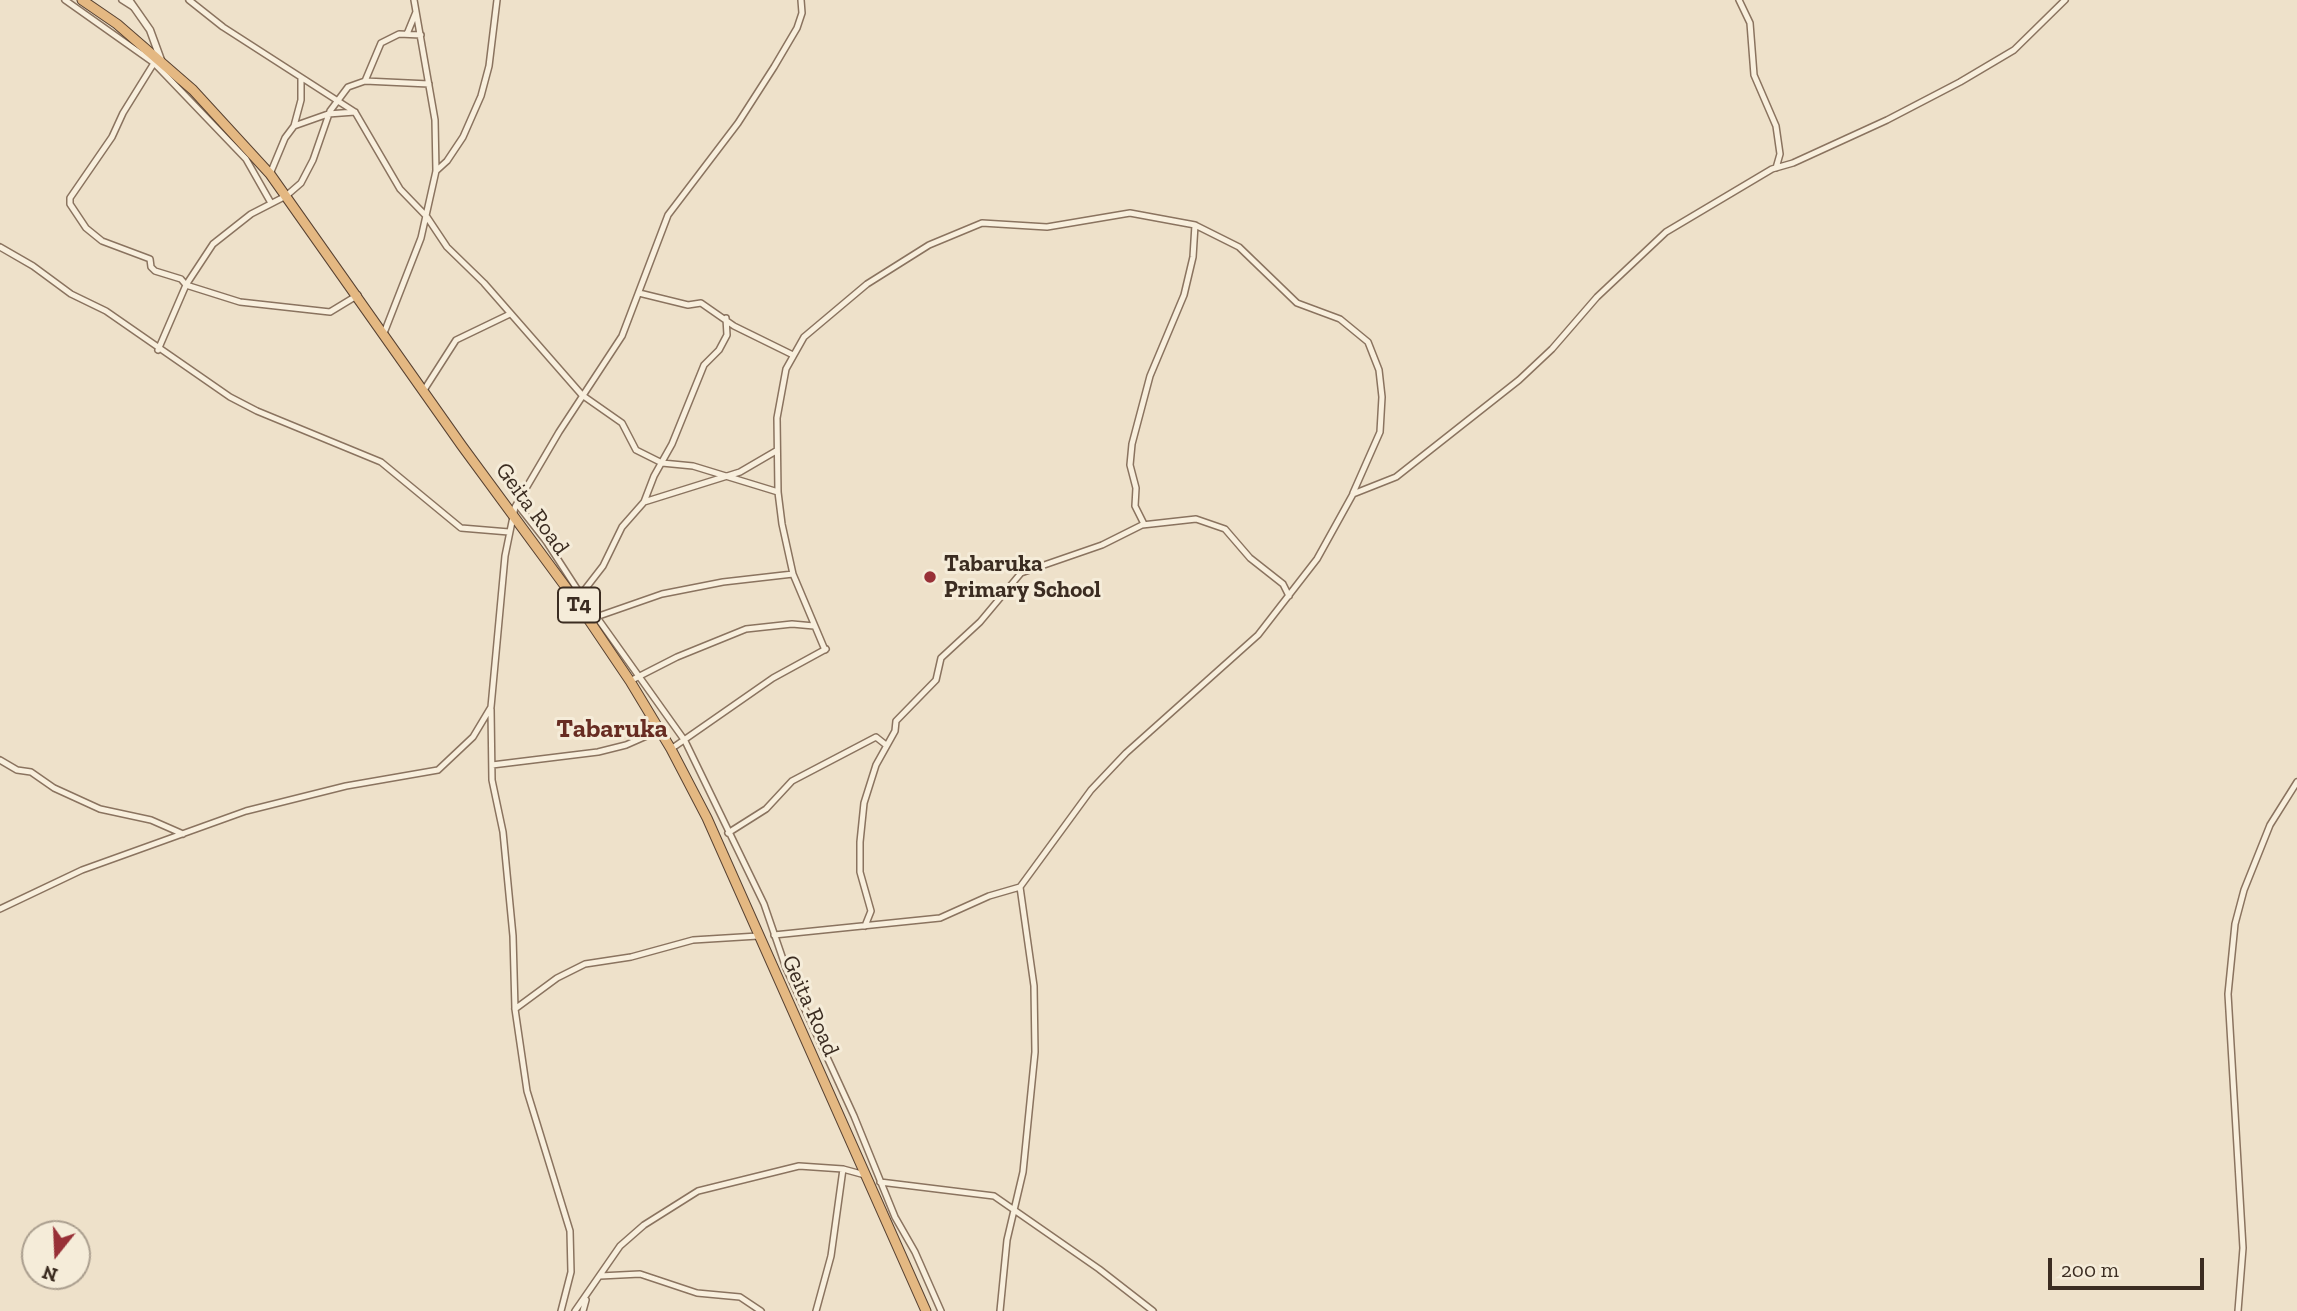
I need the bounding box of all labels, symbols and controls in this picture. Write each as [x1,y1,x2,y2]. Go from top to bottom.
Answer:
street label: Geita Road [489,457,575,561]
place label: Tabaruka Primary School [944,550,1101,604]
marker: Tabaruka Primary School [922,569,938,585]
road number: T4 [558,588,600,622]
district label: Tabaruka [556,714,668,746]
street label: Geita Road [776,951,844,1061]
north arrow [21,1220,91,1290]
scale bar [2052,1244,2208,1288]
text: 200 m [2061,1257,2119,1282]
text: N [40,1260,60,1287]

